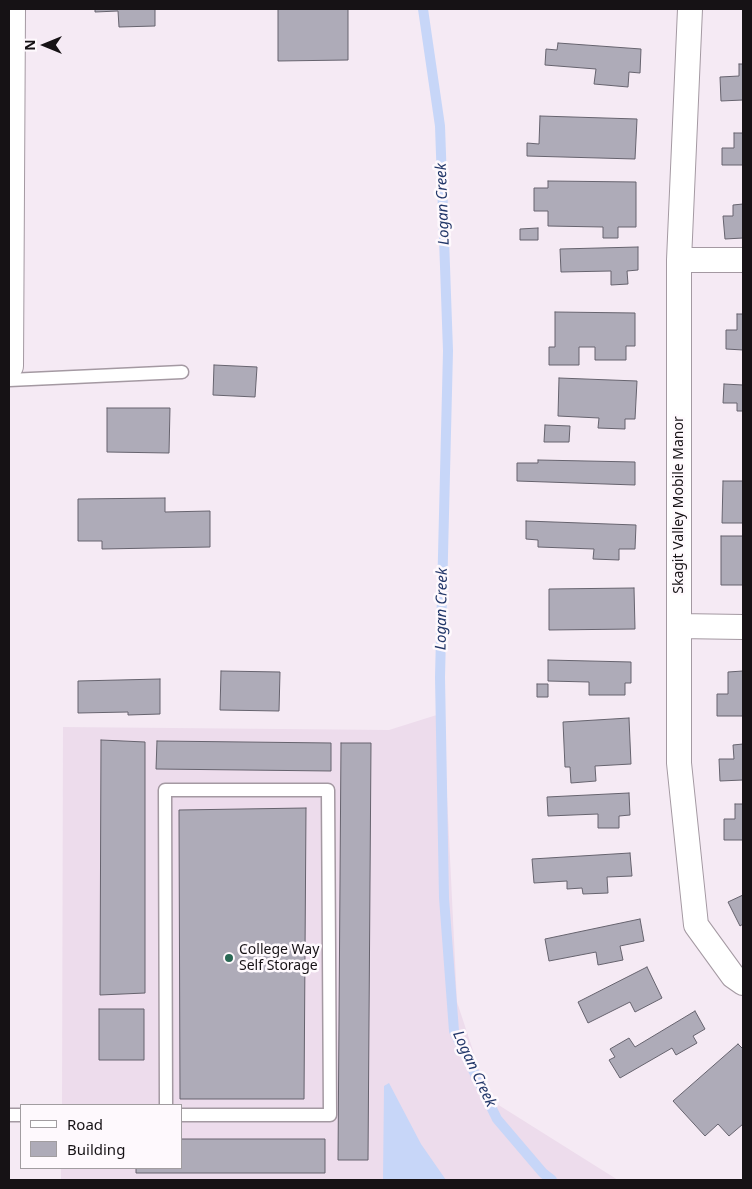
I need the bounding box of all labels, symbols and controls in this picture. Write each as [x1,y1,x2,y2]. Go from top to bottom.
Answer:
north arrow [20,20,70,70]
text: N [20,39,39,51]
water label: Logan Creek [433,163,453,245]
street label: Skagit Valley Mobile Manor [671,416,687,594]
water label: Logan Creek [432,568,452,650]
place label: College Way Self Storage [239,942,319,974]
marker: College Way Self Storage [223,952,235,964]
water label: Logan Creek [448,1028,500,1110]
legend [20,1104,182,1169]
text: Road [67,1114,103,1134]
text: Building [67,1139,125,1159]

